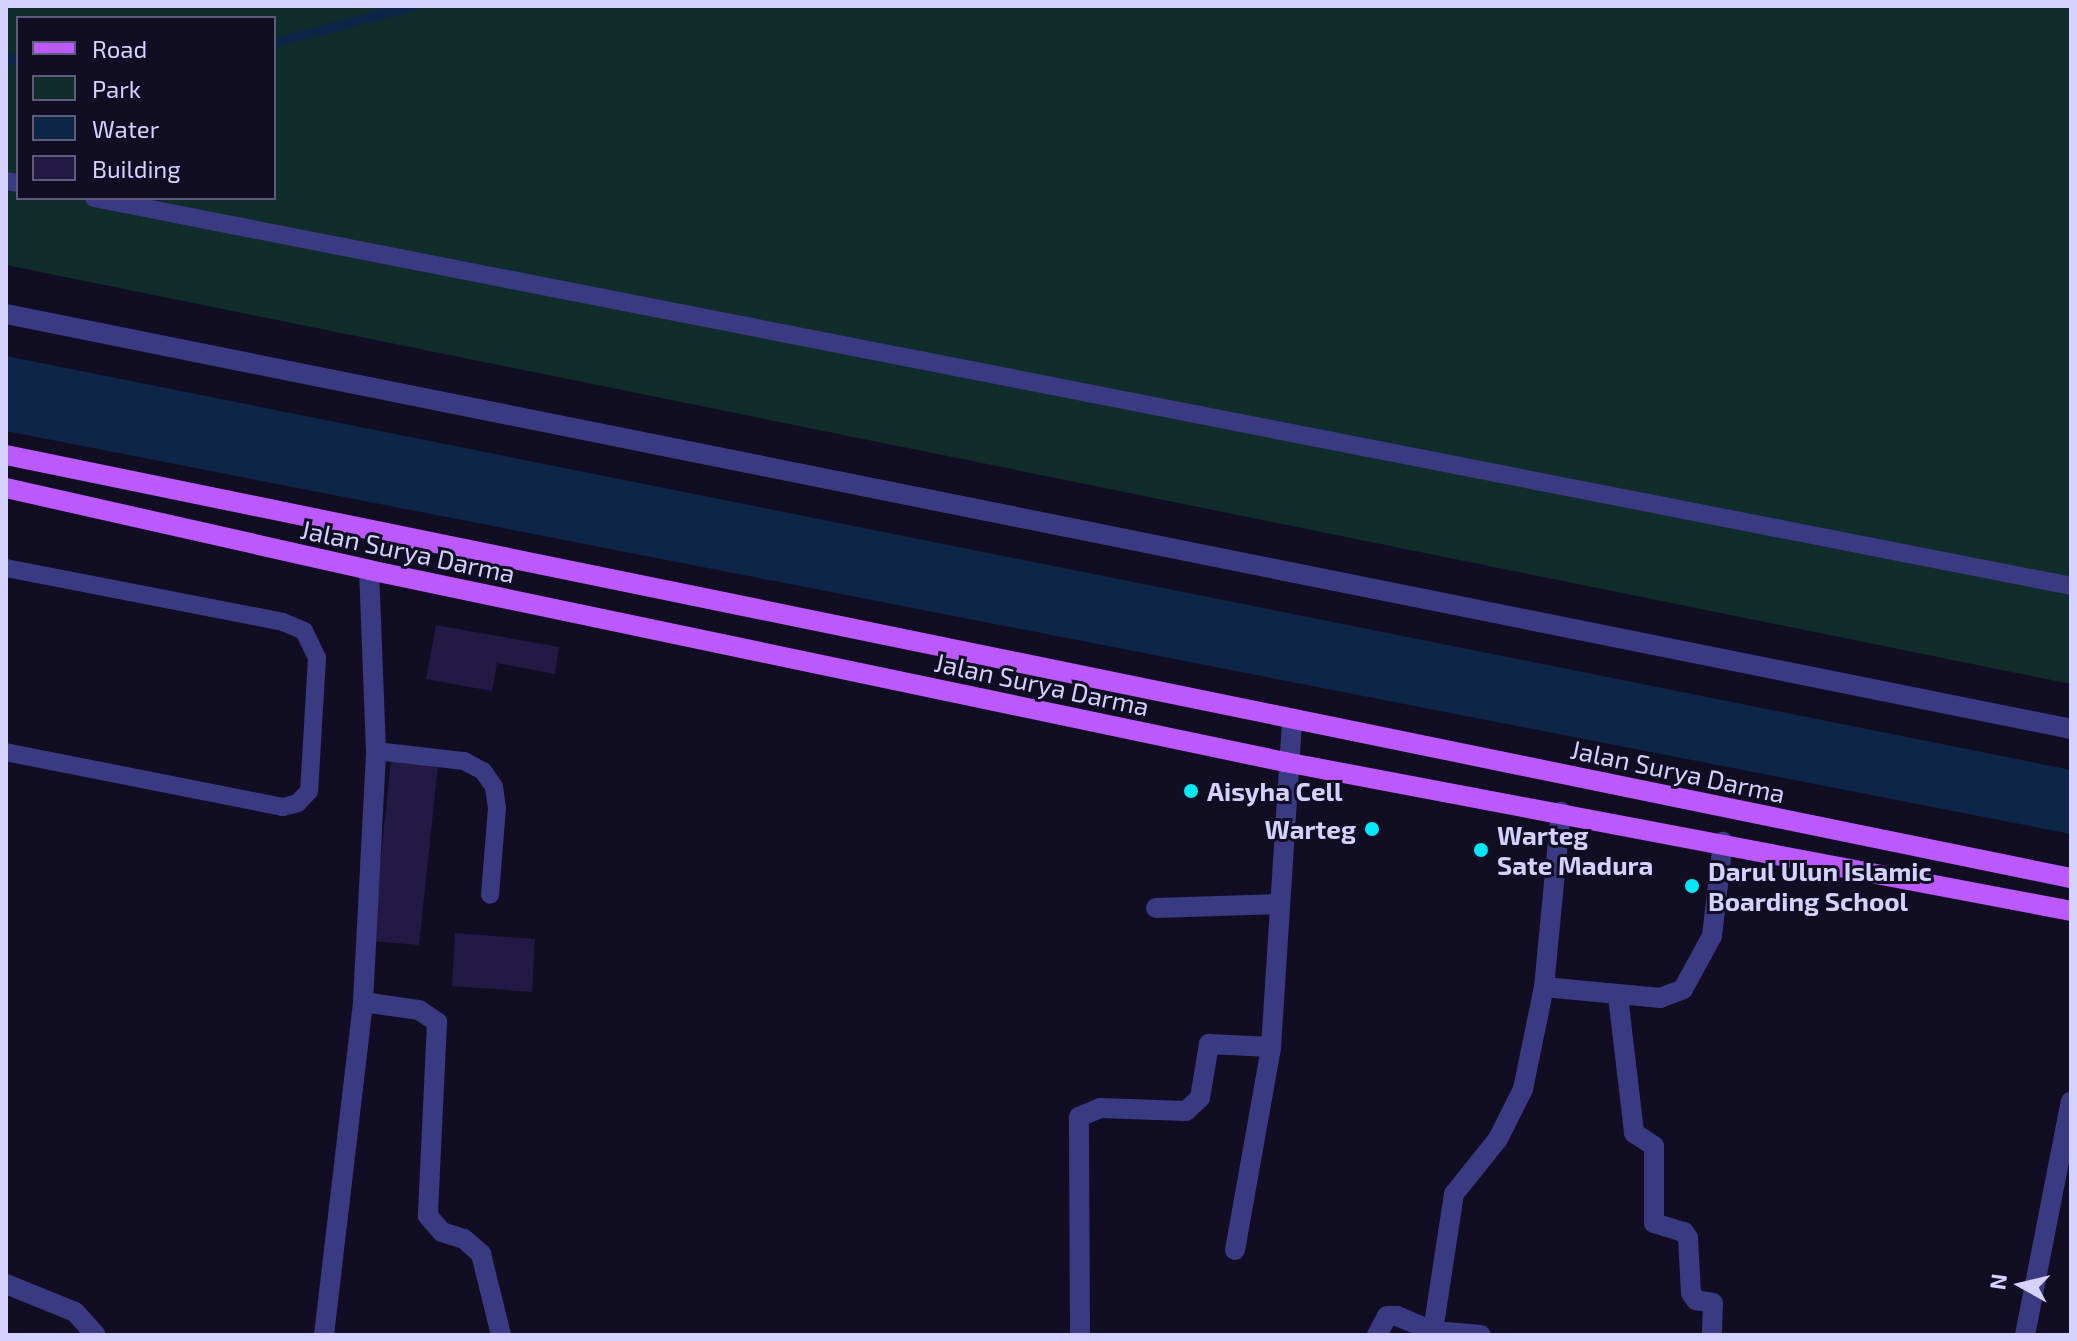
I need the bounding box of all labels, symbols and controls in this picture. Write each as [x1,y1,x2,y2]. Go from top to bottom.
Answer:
legend [16,16,276,200]
text: Road [92,34,147,63]
text: Park [92,74,141,103]
text: Water [92,114,159,143]
text: Building [92,154,181,183]
street label: Jalan Surya Darma [298,513,518,589]
street label: Jalan Surya Darma [932,646,1152,722]
street label: Jalan Surya Darma [1568,733,1788,809]
place label: Aisyha Cell [1207,775,1343,807]
marker: Aisyha Cell [1182,782,1200,800]
place label: Warteg [1265,813,1356,845]
place label: Warteg Sate Madura [1497,819,1653,880]
marker: Warteg [1363,820,1381,838]
marker: Warteg Sate Madura [1472,841,1490,859]
place label: Darul Ulun Islamic Boarding School [1708,855,1932,916]
marker: Darul Ulun Islamic Boarding School [1683,877,1701,895]
north arrow [1981,1245,2061,1325]
text: N [1983,1272,2011,1291]

